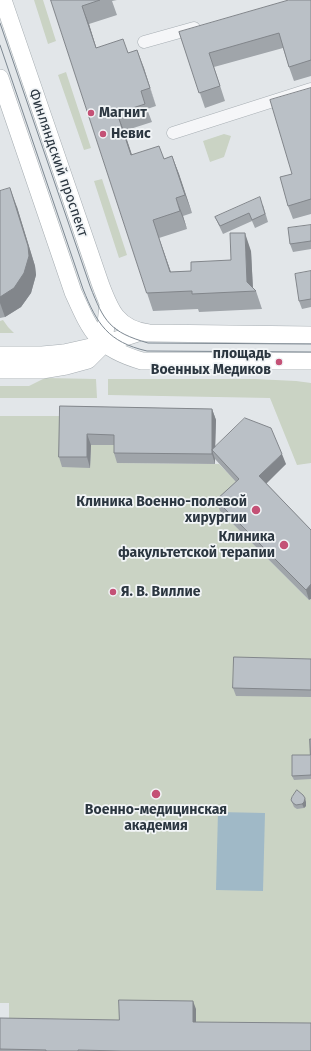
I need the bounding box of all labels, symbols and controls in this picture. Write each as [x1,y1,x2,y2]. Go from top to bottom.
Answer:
street label: Финляндский проспект [25,87,91,239]
place label: Магнит [99,105,147,121]
marker: Магнит [86,108,96,118]
place label: Невис [111,126,151,142]
marker: Невис [98,129,108,139]
place label: площадь Военных Медиков [151,346,271,378]
marker: площадь Военных Медиков [274,357,284,367]
place label: Клиника Военно-полевой хирургии [76,494,247,526]
marker: Клиника Военно-полевой хирургии [250,504,262,516]
place label: Клиника факультетской терапии [118,529,275,562]
marker: Клиника факультетской терапии [278,539,290,551]
place label: Я. В. Виллие [121,584,200,600]
marker: Я. В. Виллие [108,587,118,597]
marker: Военно-медицинская академия [150,788,162,800]
place label: Военно-медицинская академия [85,802,227,834]

